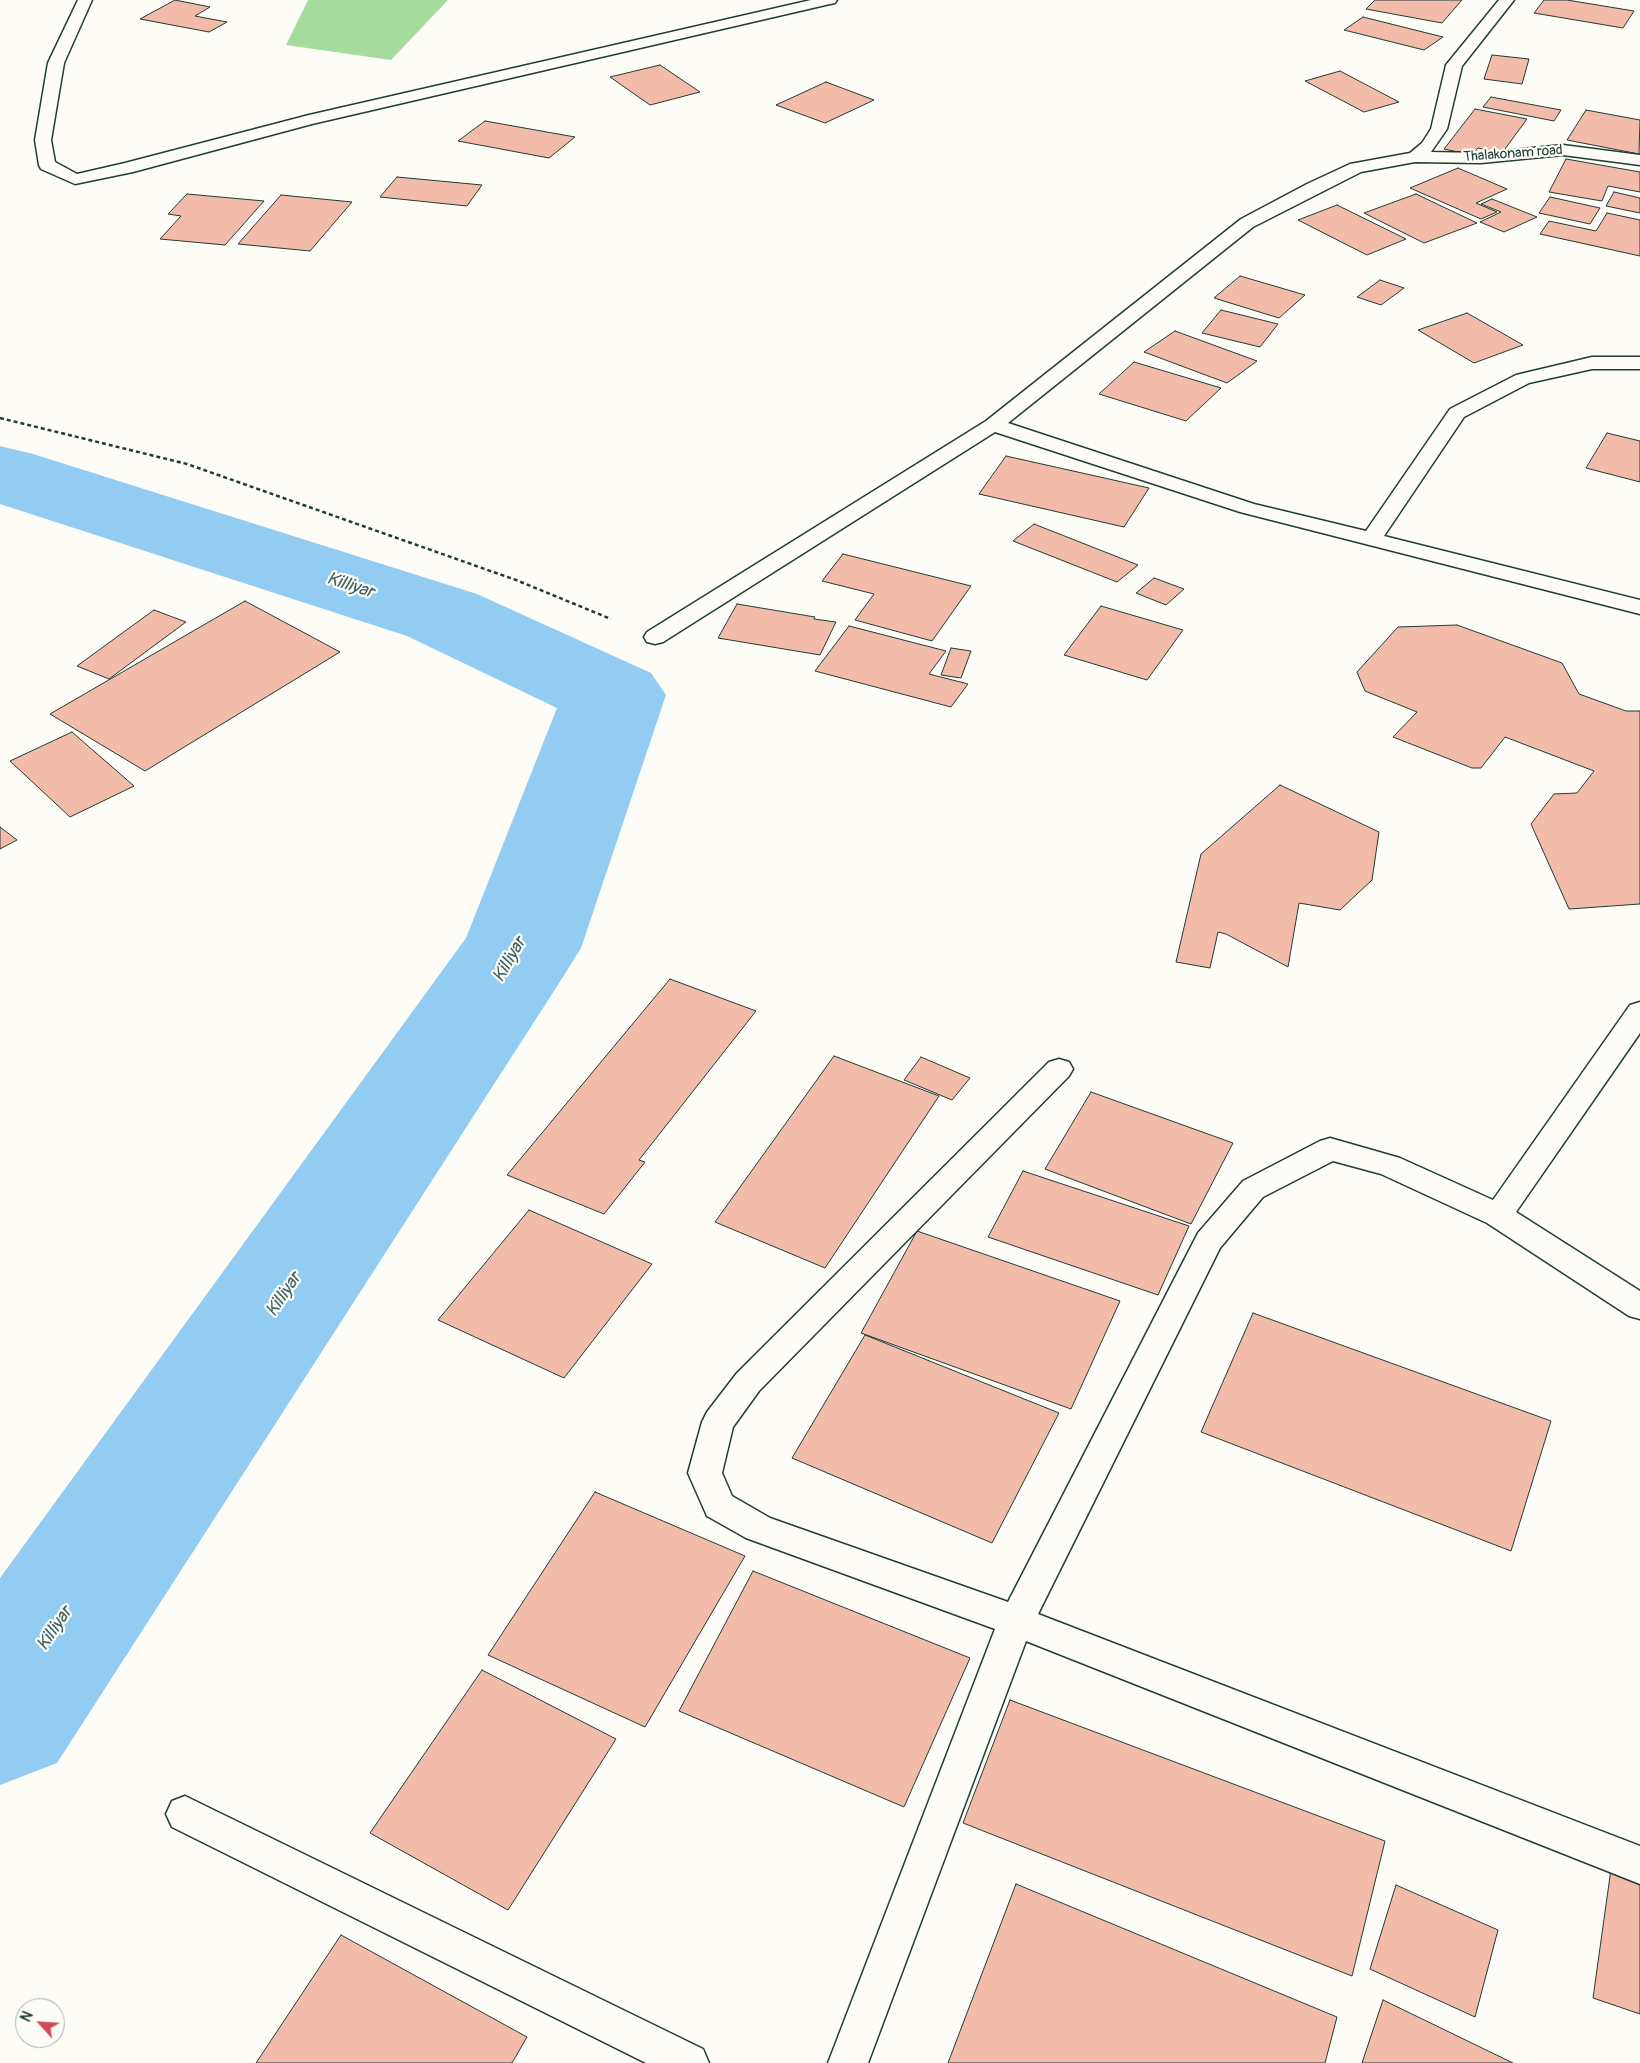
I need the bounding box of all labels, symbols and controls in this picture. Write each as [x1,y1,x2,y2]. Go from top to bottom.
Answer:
street label: Thalakonam road [1463,142,1563,166]
water label: Killiyar [324,568,376,604]
water label: Killiyar [489,934,531,986]
water label: Killiyar [262,1269,306,1321]
water label: Killiyar [33,1603,77,1655]
north arrow [15,1998,65,2048]
text: N [17,2009,37,2025]

